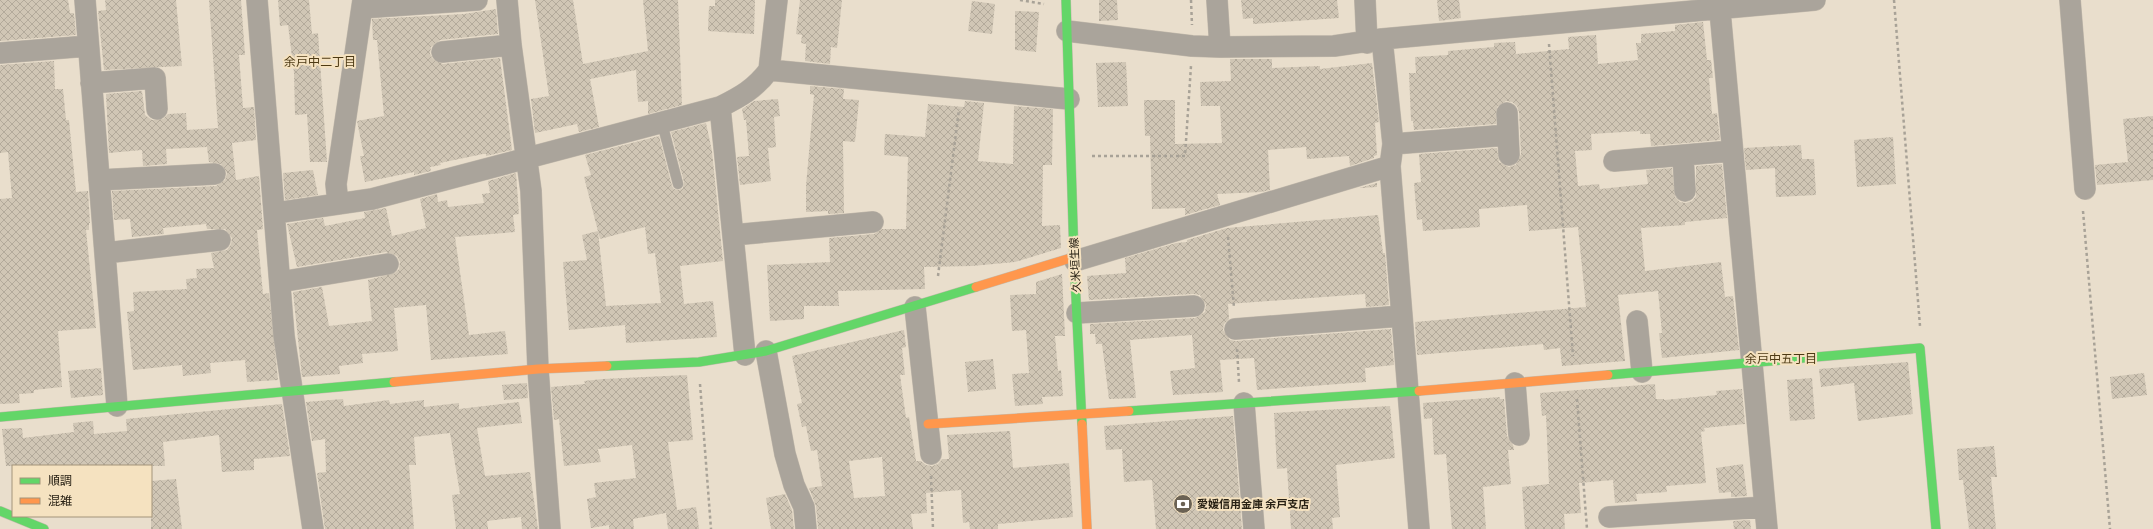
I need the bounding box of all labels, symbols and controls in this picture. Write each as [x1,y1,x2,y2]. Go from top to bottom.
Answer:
district label: 余戸中二丁目 [284,54,356,69]
street label: 久米垣生線 [1067,237,1083,293]
district label: 余戸中五丁目 [1745,351,1817,366]
legend [12,465,152,517]
text: 順調 [48,473,72,488]
text: 混雑 [48,493,72,508]
bank icon: 愛媛信用金庫 余戸支店 [1172,493,1194,515]
place label: 愛媛信用金庫 余戸支店 [1197,497,1309,511]

